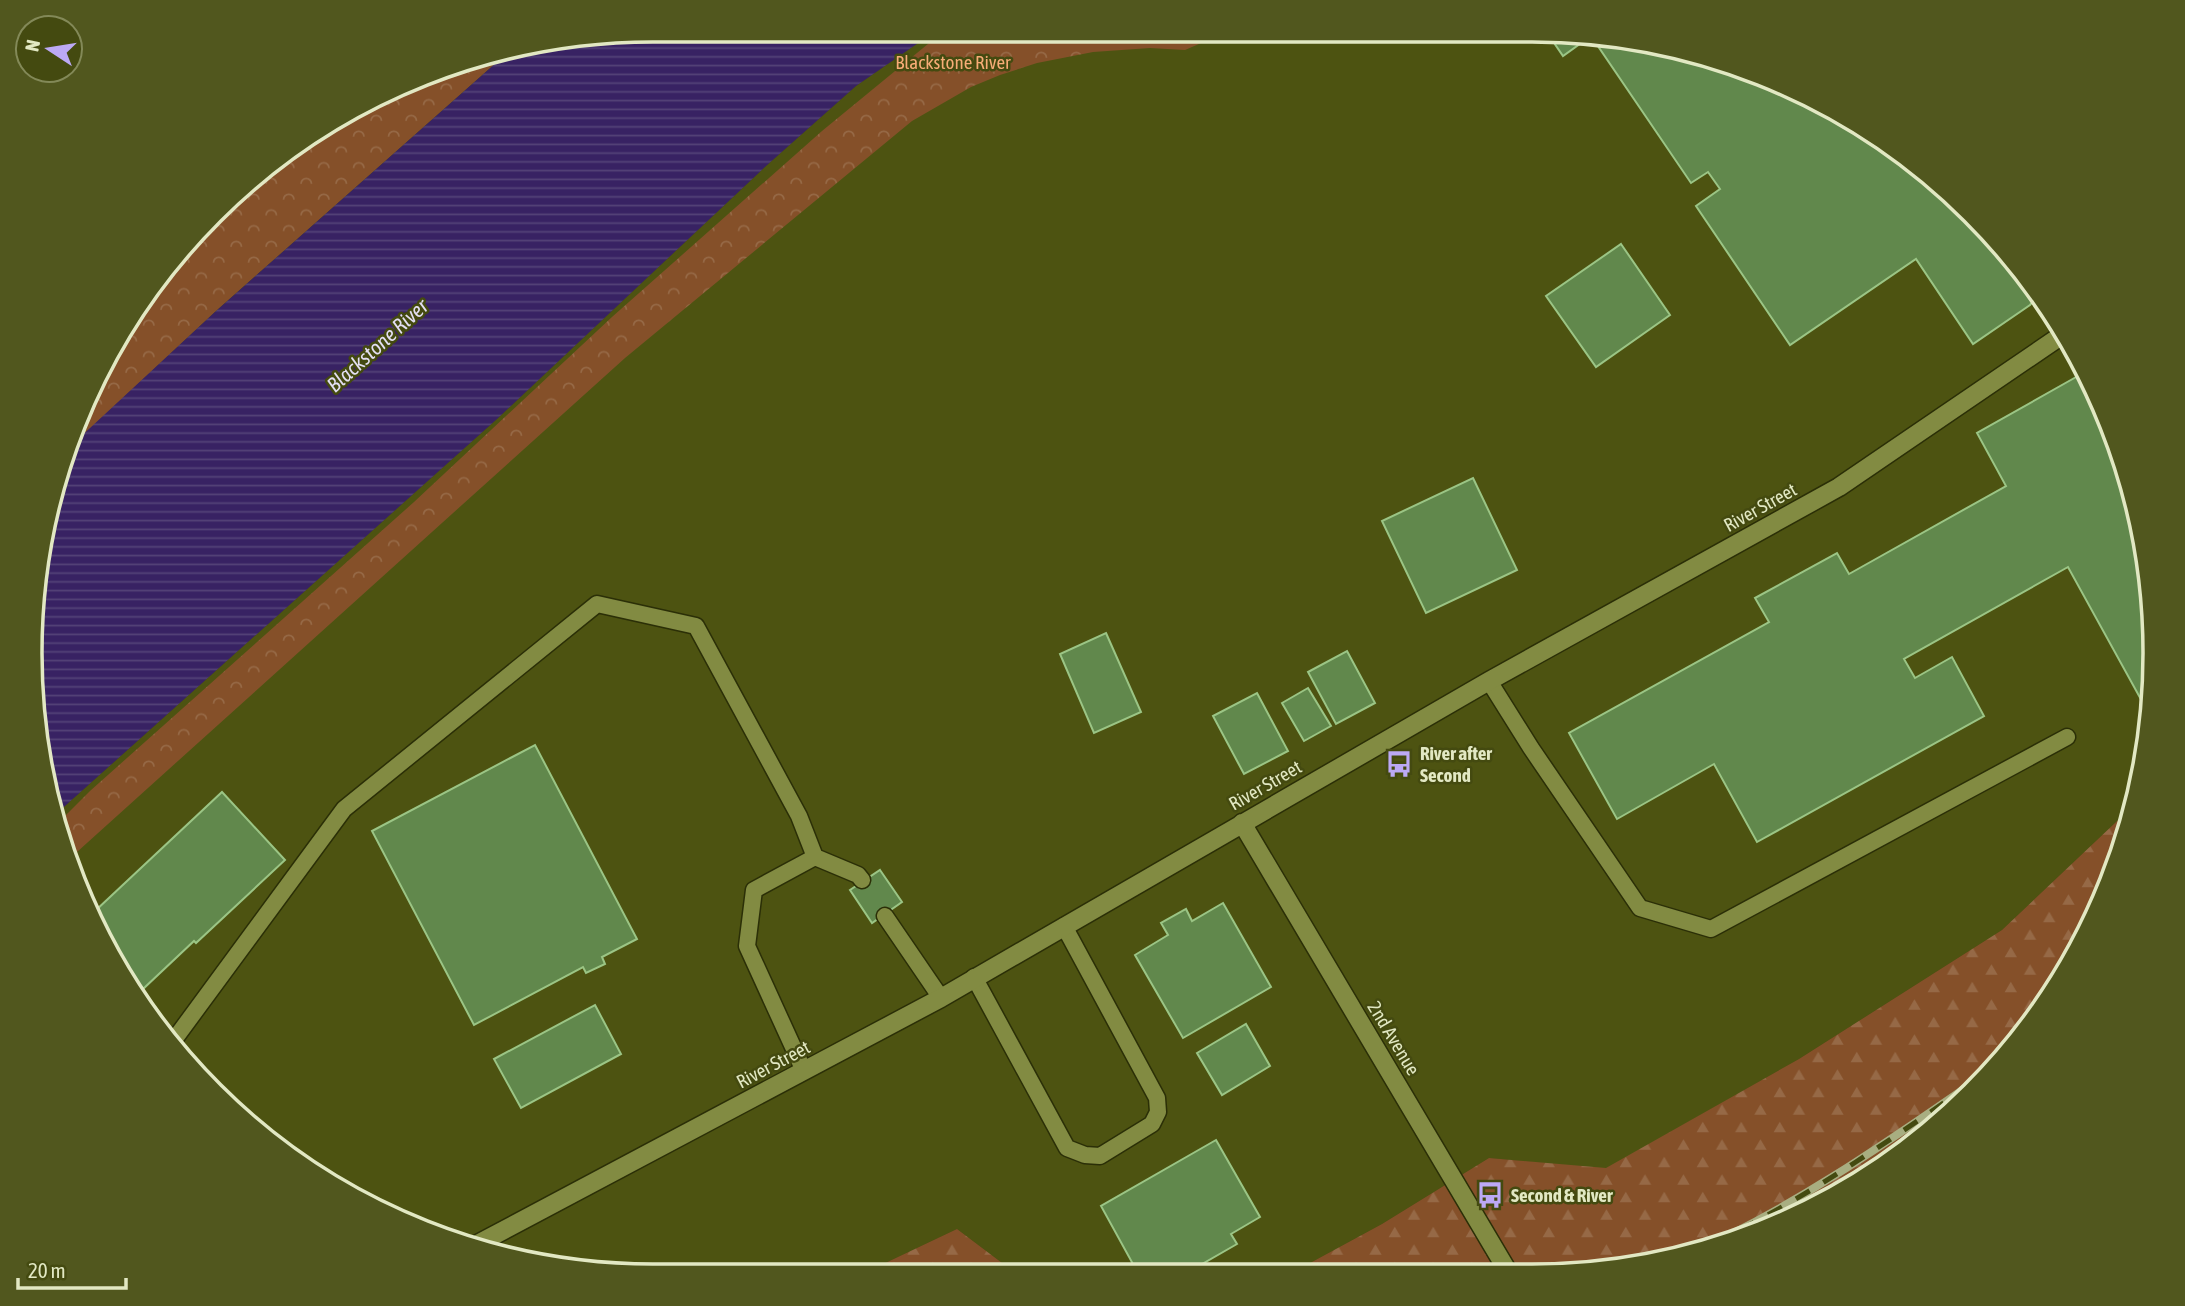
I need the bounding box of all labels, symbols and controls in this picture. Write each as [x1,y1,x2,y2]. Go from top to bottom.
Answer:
north arrow [14,14,84,84]
text: N [20,38,44,53]
park label: Blackstone River [895,51,1011,73]
water label: Blackstone River [322,293,433,396]
street label: River Street [1720,478,1800,536]
place label: River after Second [1420,742,1492,786]
bus stop icon: River after Second [1384,749,1414,779]
street label: River Street [1225,755,1305,815]
street label: 2nd Avenue [1363,997,1425,1079]
street label: River Street [733,1036,813,1092]
bus stop icon: Second & River [1475,1180,1505,1210]
place label: Second & River [1511,1184,1613,1206]
scale bar [18,1246,126,1290]
text: 20 m [28,1258,66,1282]

